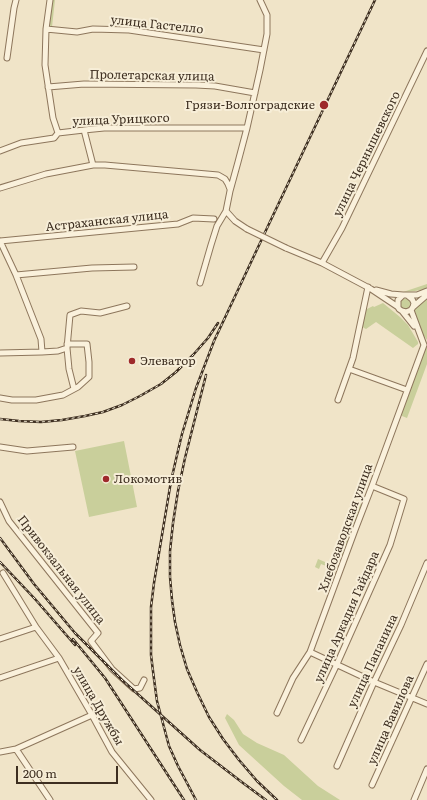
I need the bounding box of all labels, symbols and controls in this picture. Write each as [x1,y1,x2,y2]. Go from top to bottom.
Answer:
street label: улица Гастелло [110,13,204,37]
street label: Пролетарская улица [89,68,215,84]
street label: улица Чернышевского [330,89,404,219]
place label: Грязи-Волгоградские [185,98,315,112]
marker: Грязи-Волгоградские [318,99,330,111]
street label: улица Урицкого [72,111,170,129]
street label: Астраханская улица [45,207,169,235]
place label: Элеватор [140,354,196,368]
marker: Элеватор [127,356,137,366]
street label: Хлебозаводская улица [316,462,376,594]
place label: Локомотив [114,472,182,486]
marker: Локомотив [101,474,111,484]
street label: Привокзальная улица [14,513,108,627]
street label: улица Аркадия Гайдара [311,549,383,685]
street label: улица Папанина [345,612,401,710]
street label: улица Дружбы [70,664,126,748]
street label: улица Вавилова [365,673,417,767]
scale bar [18,758,120,784]
text: 200 m [23,764,57,782]

